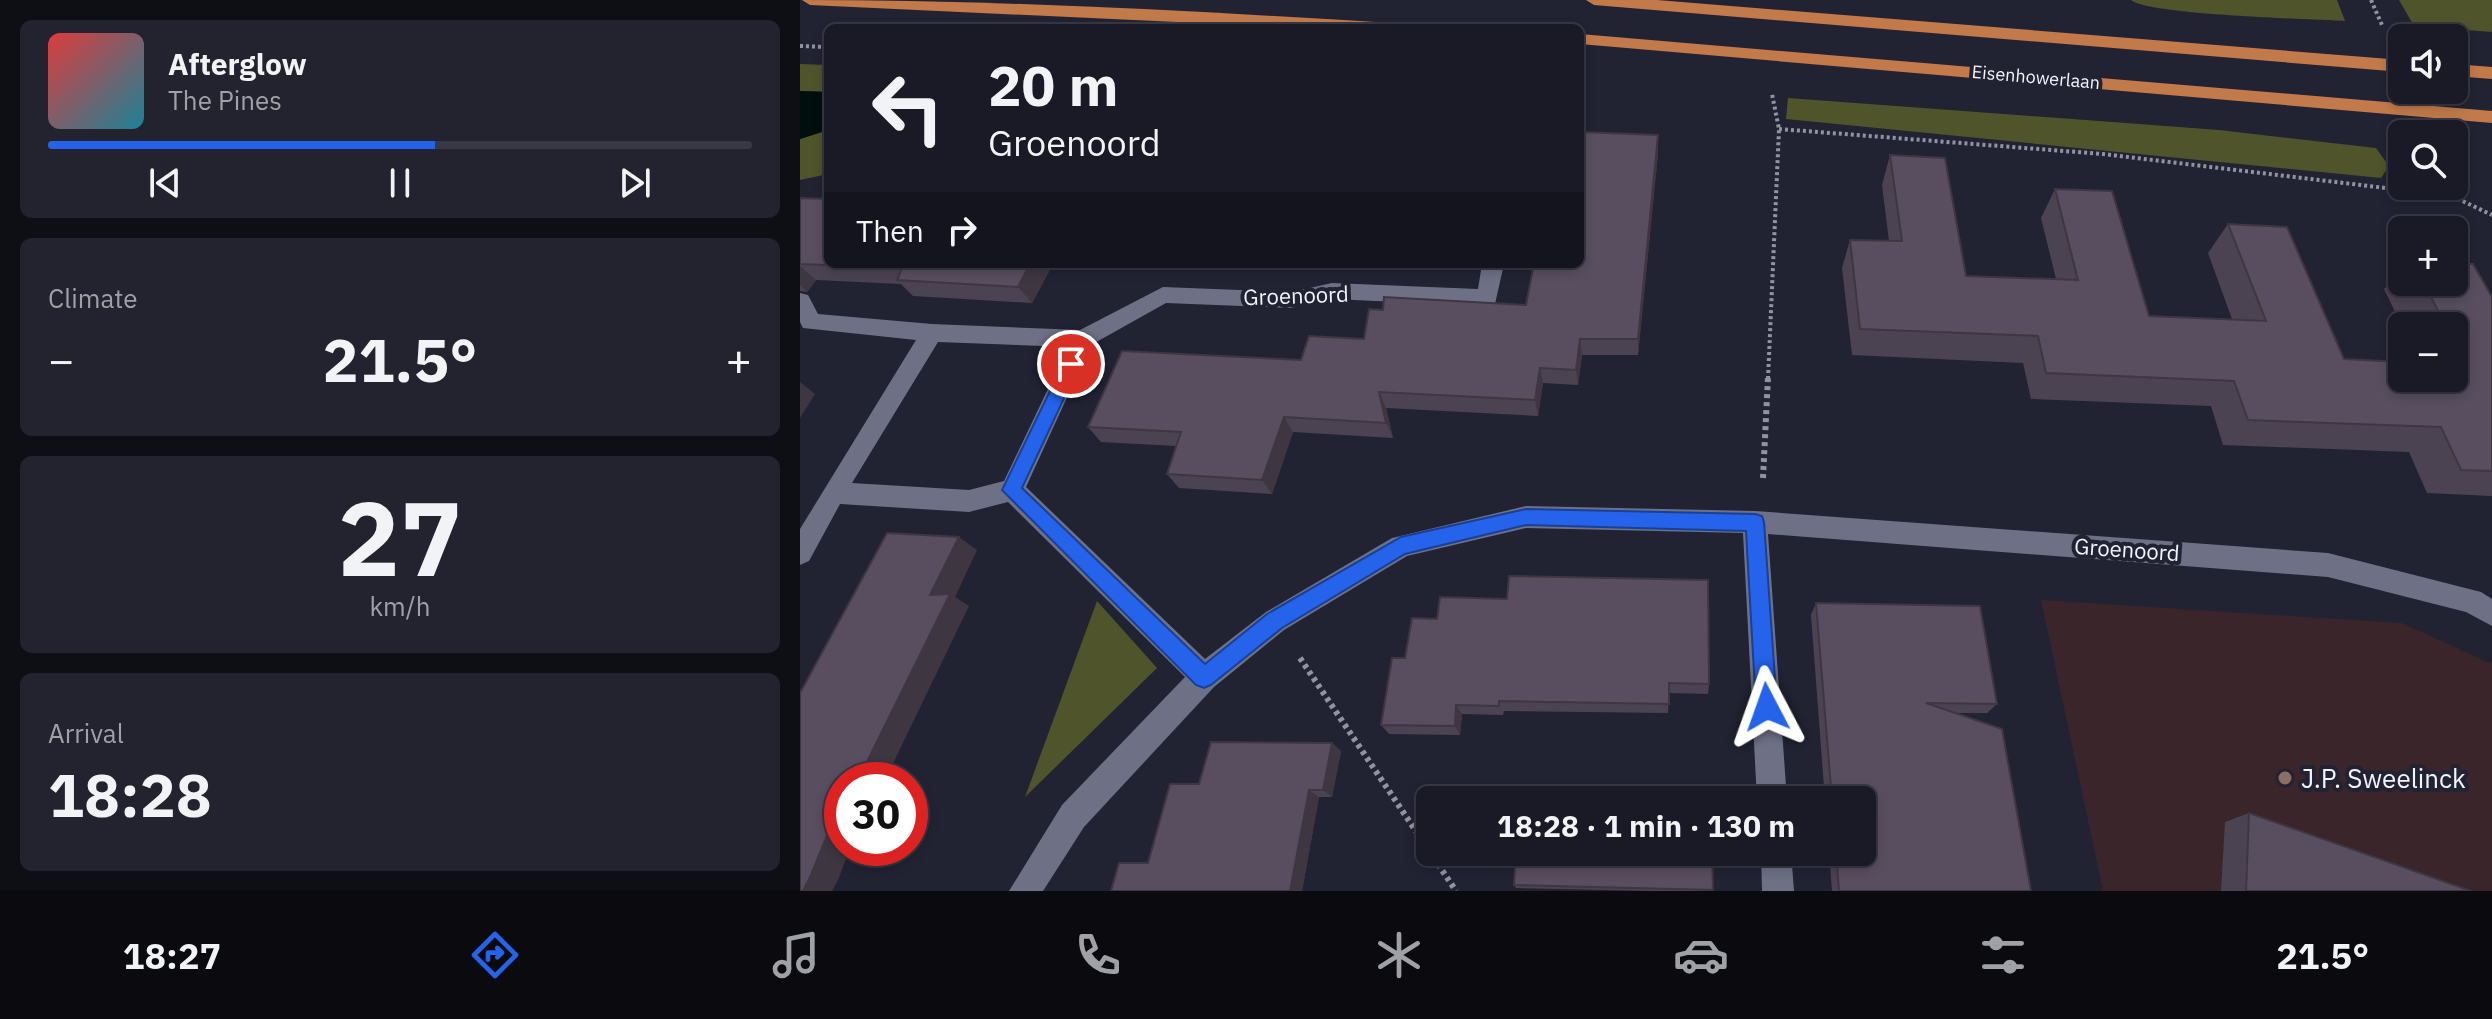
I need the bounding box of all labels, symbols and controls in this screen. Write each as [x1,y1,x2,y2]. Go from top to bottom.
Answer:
map controls [2388,24,2468,392]
button: sound [2388,24,2468,104]
text: Afterglow [168,44,307,83]
text: 20 m [988,49,1118,121]
icon: left [856,56,960,160]
street label: Eisenhowerlaan [1971,60,2101,94]
text: The Pines [168,83,282,117]
text: Groenoord [988,119,1161,166]
button: search [2388,120,2468,200]
icon: previous [143,161,187,205]
icon: pause [378,161,422,205]
icon: next [613,161,657,205]
icon: right [940,208,984,252]
text: Then [856,211,924,250]
button: + [2388,216,2468,296]
street label: Groenoord [1243,279,1349,311]
text: Climate [48,281,138,315]
button: − [2388,312,2468,392]
text: 21.5° [323,320,477,399]
pin [1037,330,1105,398]
text: − [48,331,74,388]
text: + [726,331,752,388]
icon: arrive [1049,342,1093,386]
text: 27 [338,469,462,605]
street label: Groenoord [2073,531,2181,567]
text: km/h [369,589,431,623]
position arrow [1725,665,1809,749]
text: Arrival [48,716,124,750]
text: 18:28 [48,755,212,834]
place label: J.P. Sweelinck [2301,761,2466,795]
speed limit sign: 30 [824,762,928,866]
marker: J.P. Sweelinck [2276,769,2294,787]
text: 18:28 · 1 min · 130 m [1497,806,1795,845]
icon: directions [467,927,523,983]
icon: music [768,927,824,983]
icon: phone [1070,927,1126,983]
icon: climate [1371,927,1427,983]
icon: car [1673,927,1729,983]
icon: filters [1975,927,2031,983]
text: 18:27 [123,932,221,979]
text: 21.5° [2276,932,2369,979]

